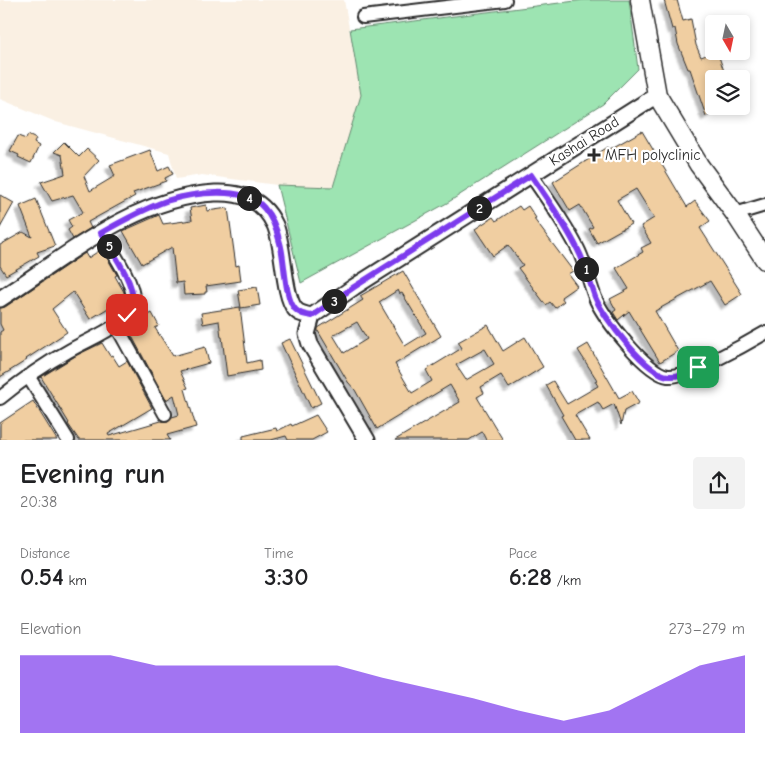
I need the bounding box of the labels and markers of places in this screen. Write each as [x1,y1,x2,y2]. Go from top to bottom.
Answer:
place label: MFH polyclinic [605,146,701,164]
marker: MFH polyclinic [587,148,601,162]
pin: 4 [236,186,262,210]
pin: 2 [466,196,492,220]
pin: 5 [96,234,122,258]
pin: 1 [574,256,598,282]
pin: 3 [322,288,346,314]
pin [106,294,148,336]
pin [677,346,719,388]

